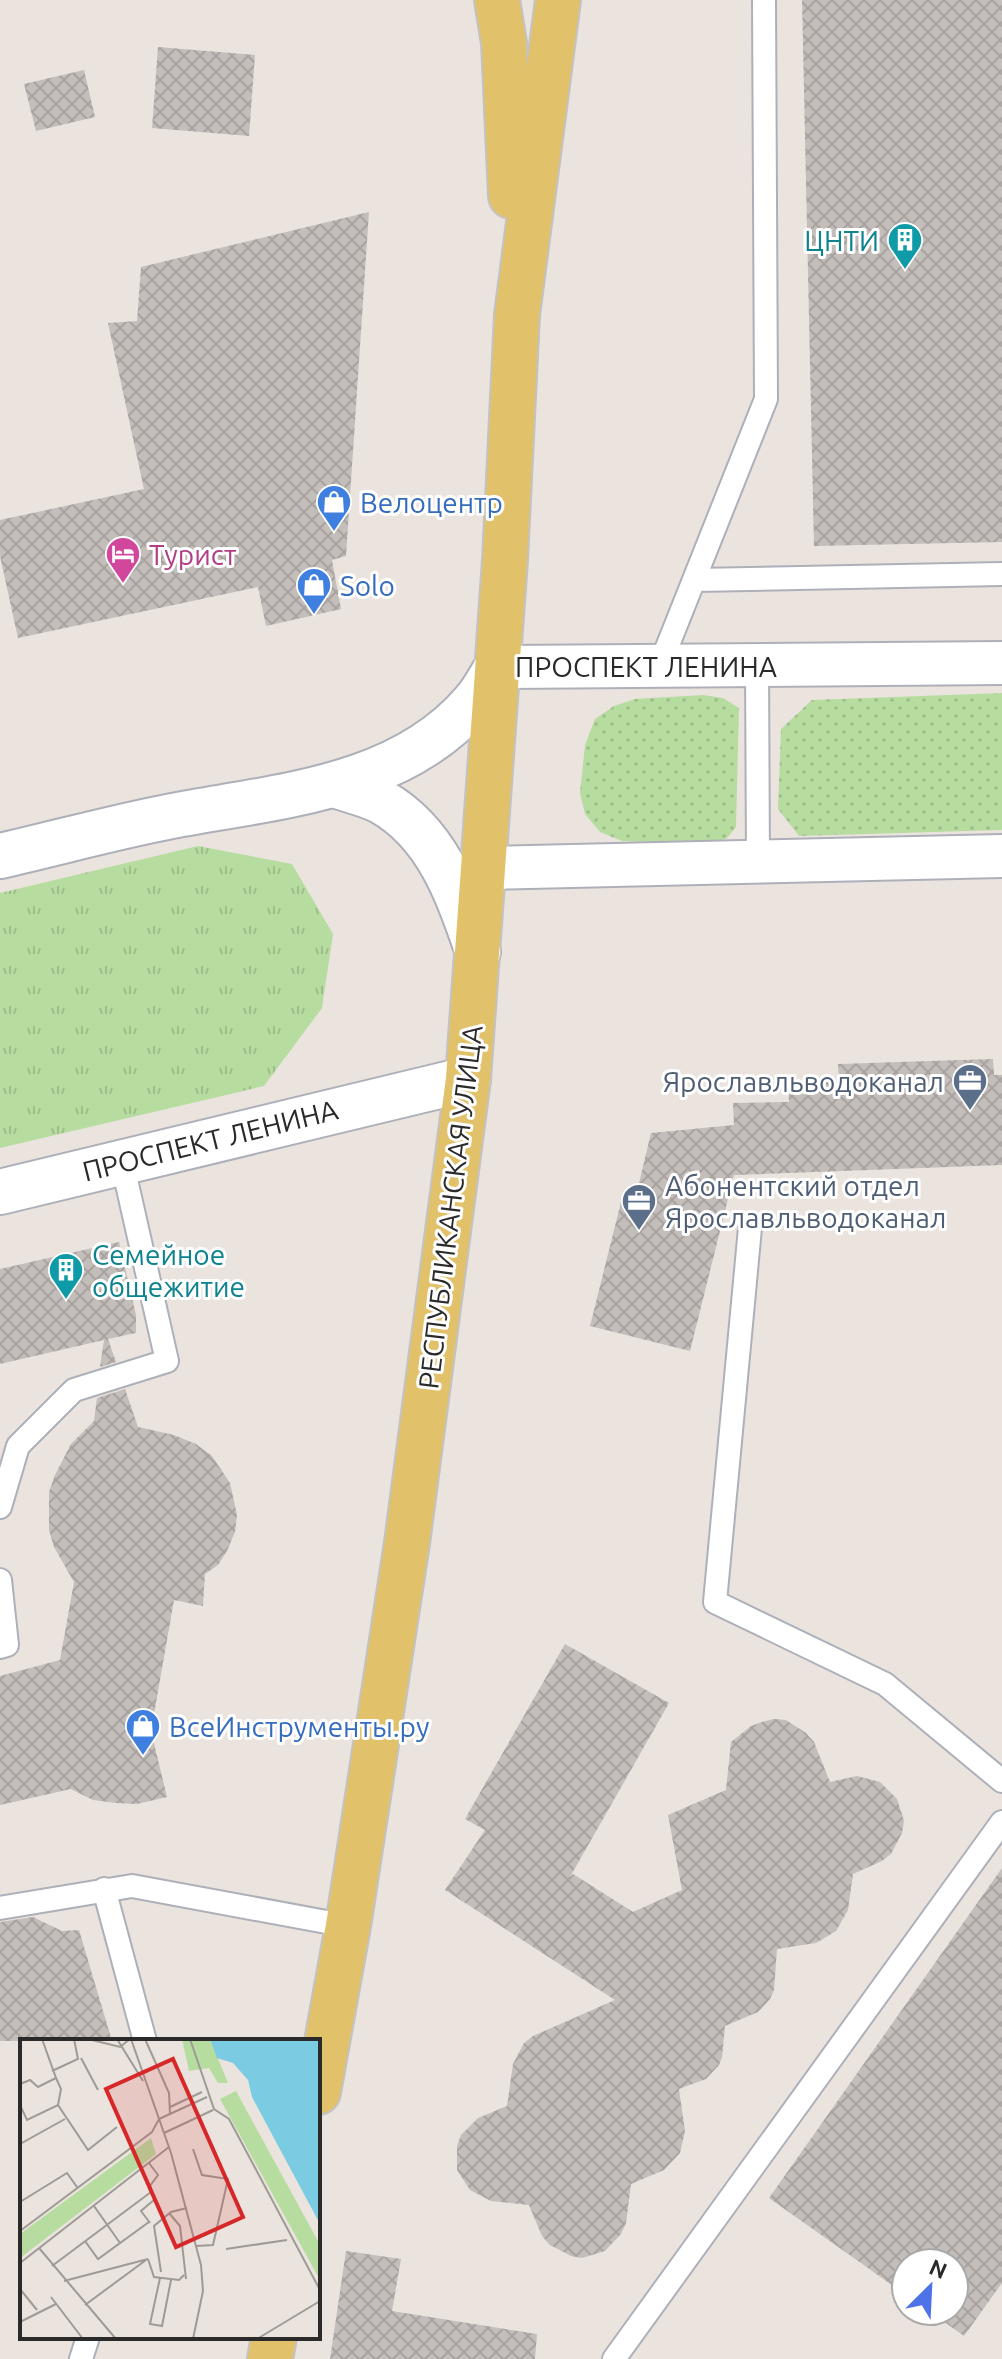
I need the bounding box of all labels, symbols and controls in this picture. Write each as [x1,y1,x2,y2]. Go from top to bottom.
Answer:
building icon: ЦНТИ [886,221,924,271]
place label: ЦНТИ [804,225,879,256]
shop icon: Велоцентр [315,483,353,533]
place label: Велоцентр [360,487,503,518]
hotel icon: Турист [104,535,142,585]
place label: Турист [149,539,237,570]
shop icon: Solo [295,566,333,616]
place label: Solo [340,570,395,601]
street label: ПРОСПЕКТ ЛЕНИНА [515,651,777,682]
street label: РЕСПУБЛИКАНСКАЯ УЛИЦА [412,1023,488,1391]
office icon: Ярославльводоканал [951,1062,989,1112]
place label: Ярославльводоканал [663,1066,944,1097]
street label: ПРОСПЕКТ ЛЕНИНА [79,1093,341,1187]
place label: Абонентский отдел Ярославльводоканал [665,1170,946,1233]
office icon: Абонентский отдел Ярославльводоканал [620,1182,658,1232]
place label: Семейное общежитие [92,1239,245,1302]
building icon: Семейное общежитие [47,1251,85,1301]
shop icon: ВсеИнструменты.ру [124,1707,162,1757]
place label: ВсеИнструменты.ру [169,1711,430,1742]
inset map [20,2039,320,2339]
north arrow [890,2247,970,2327]
text: N [926,2254,951,2283]

